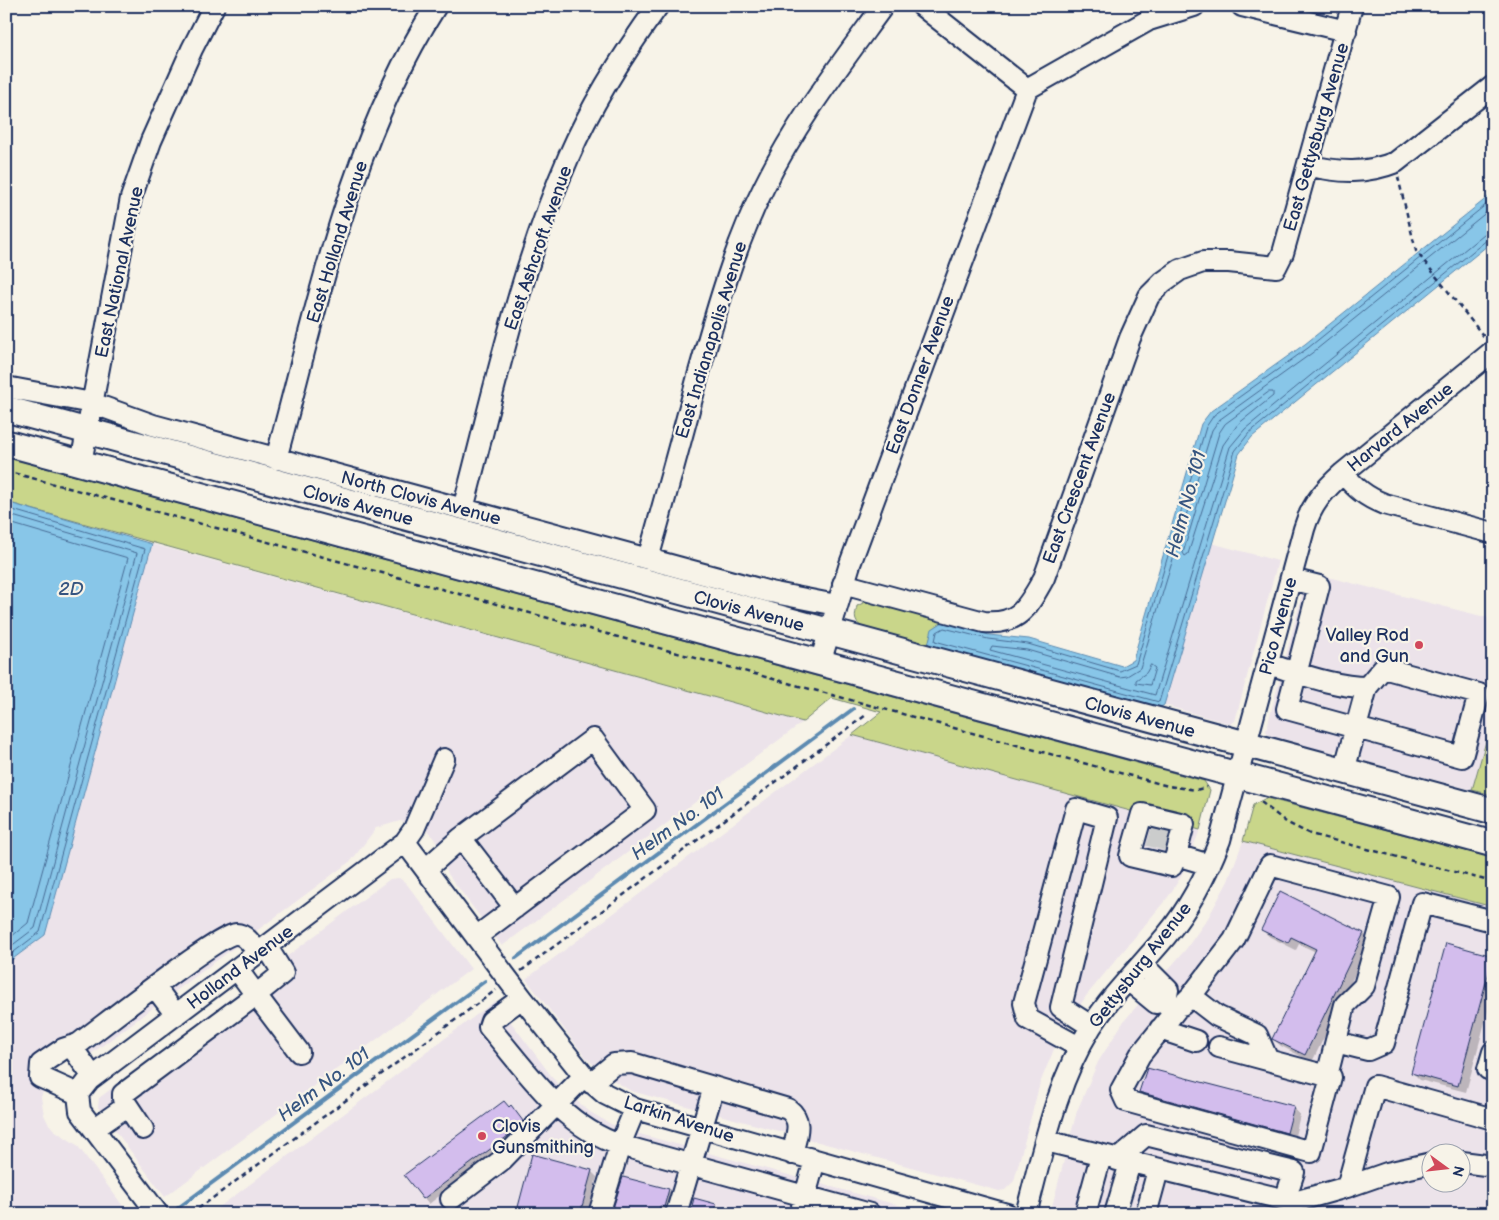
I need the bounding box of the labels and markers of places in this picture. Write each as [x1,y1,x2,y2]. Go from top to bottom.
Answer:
place label: Valley Rod and Gun [1326,625,1409,667]
marker: Valley Rod and Gun [1413,639,1425,651]
place label: Clovis Gunsmithing [492,1116,594,1158]
marker: Clovis Gunsmithing [476,1130,488,1142]

